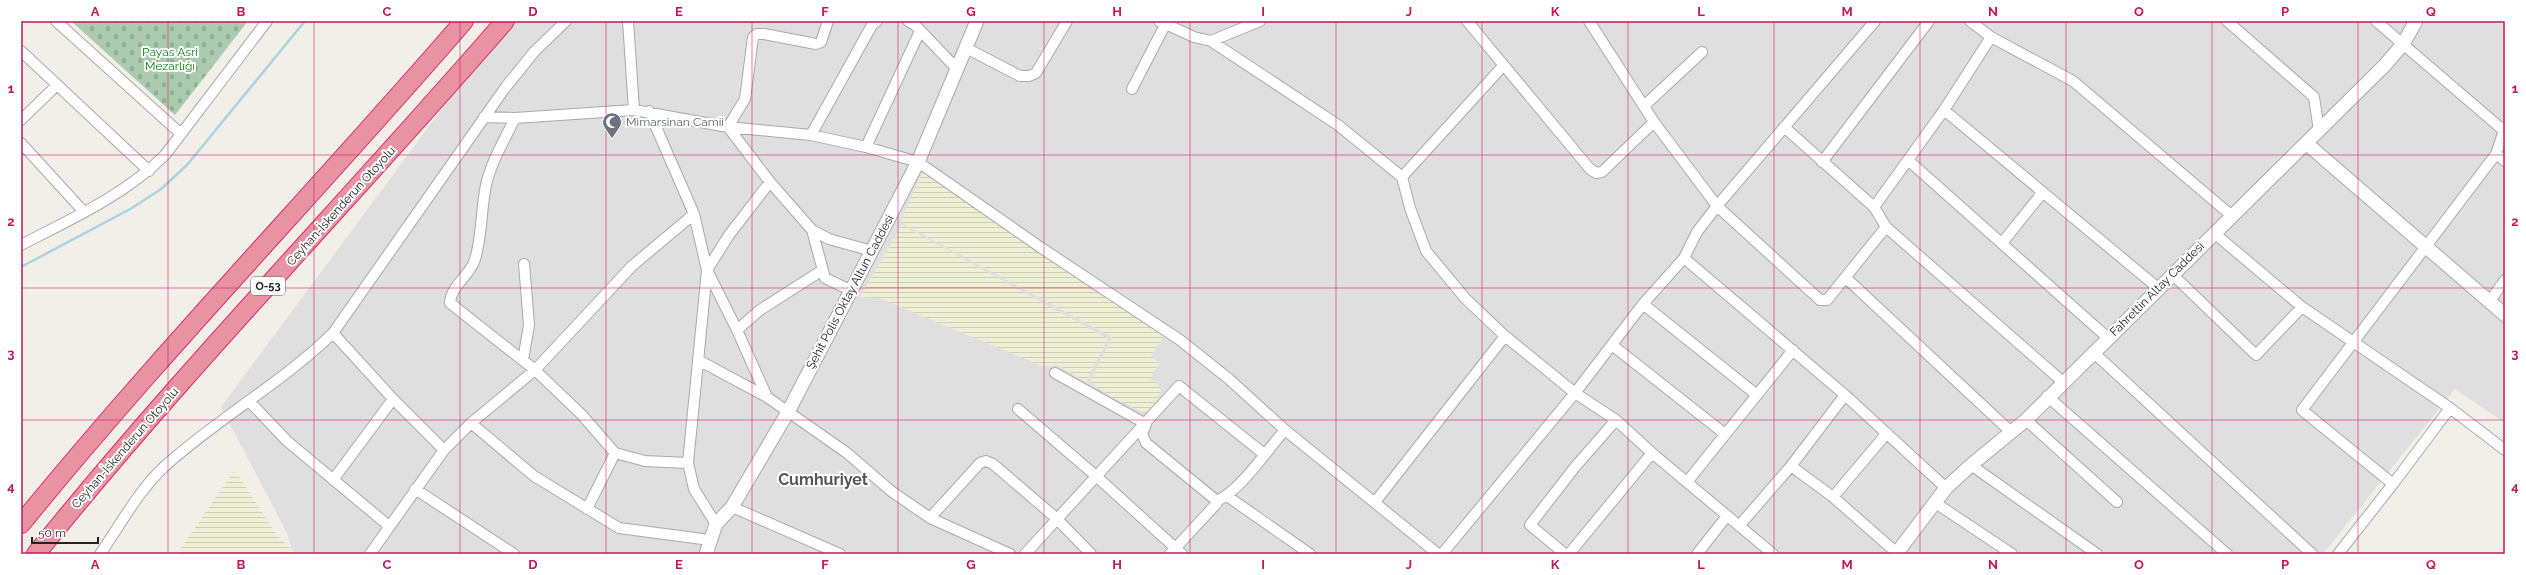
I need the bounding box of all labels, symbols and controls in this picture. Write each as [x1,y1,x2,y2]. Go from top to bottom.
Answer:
text: A [91,4,100,19]
text: B [237,4,246,19]
text: C [383,4,392,19]
text: D [528,4,538,19]
text: E [675,4,683,19]
text: F [821,4,829,19]
text: G [966,4,976,19]
text: H [1112,4,1122,19]
text: I [1261,4,1265,19]
text: J [1406,4,1412,19]
text: K [1551,4,1560,19]
text: L [1697,4,1705,19]
text: M [1841,4,1853,19]
text: N [1988,4,1998,19]
text: O [2134,4,2144,19]
text: P [2281,4,2289,19]
text: Q [2426,4,2436,19]
park label: Payas Asri Mezarlığı [142,45,198,73]
text: 1 [8,81,15,96]
text: 1 [2512,81,2519,96]
mosque icon: Mimarsinan Camii [601,111,623,139]
place label: Mimarsinan Camii [626,115,724,129]
street label: Ceyhan-İskenderun Otoyolu [284,144,398,268]
street label: Şehit Polis Oktay Altun Caddesi [803,213,897,371]
text: 2 [7,214,15,229]
text: 2 [2511,214,2519,229]
street label: Fahrettin Altay Caddesi [2107,239,2207,339]
road number: O-53 [251,277,285,295]
text: 3 [7,346,15,361]
text: 3 [2511,346,2519,361]
street label: Ceyhan-İskenderun Otoyolu [69,385,181,511]
district label: Cumhuriyet [778,470,868,489]
text: 4 [7,479,15,494]
text: 4 [2511,479,2519,494]
scale bar [32,519,98,545]
text: 50 m [38,526,66,540]
text: A [91,557,100,572]
text: B [237,557,246,572]
text: C [383,557,392,572]
text: D [528,557,538,572]
text: E [675,557,683,572]
text: F [821,557,829,572]
text: G [966,557,976,572]
text: H [1112,557,1122,572]
text: I [1261,557,1265,572]
text: J [1406,557,1412,572]
text: K [1551,557,1560,572]
text: L [1697,557,1705,572]
text: M [1841,557,1853,572]
text: N [1988,557,1998,572]
text: O [2134,557,2144,572]
text: P [2281,557,2289,572]
text: Q [2426,557,2436,572]

